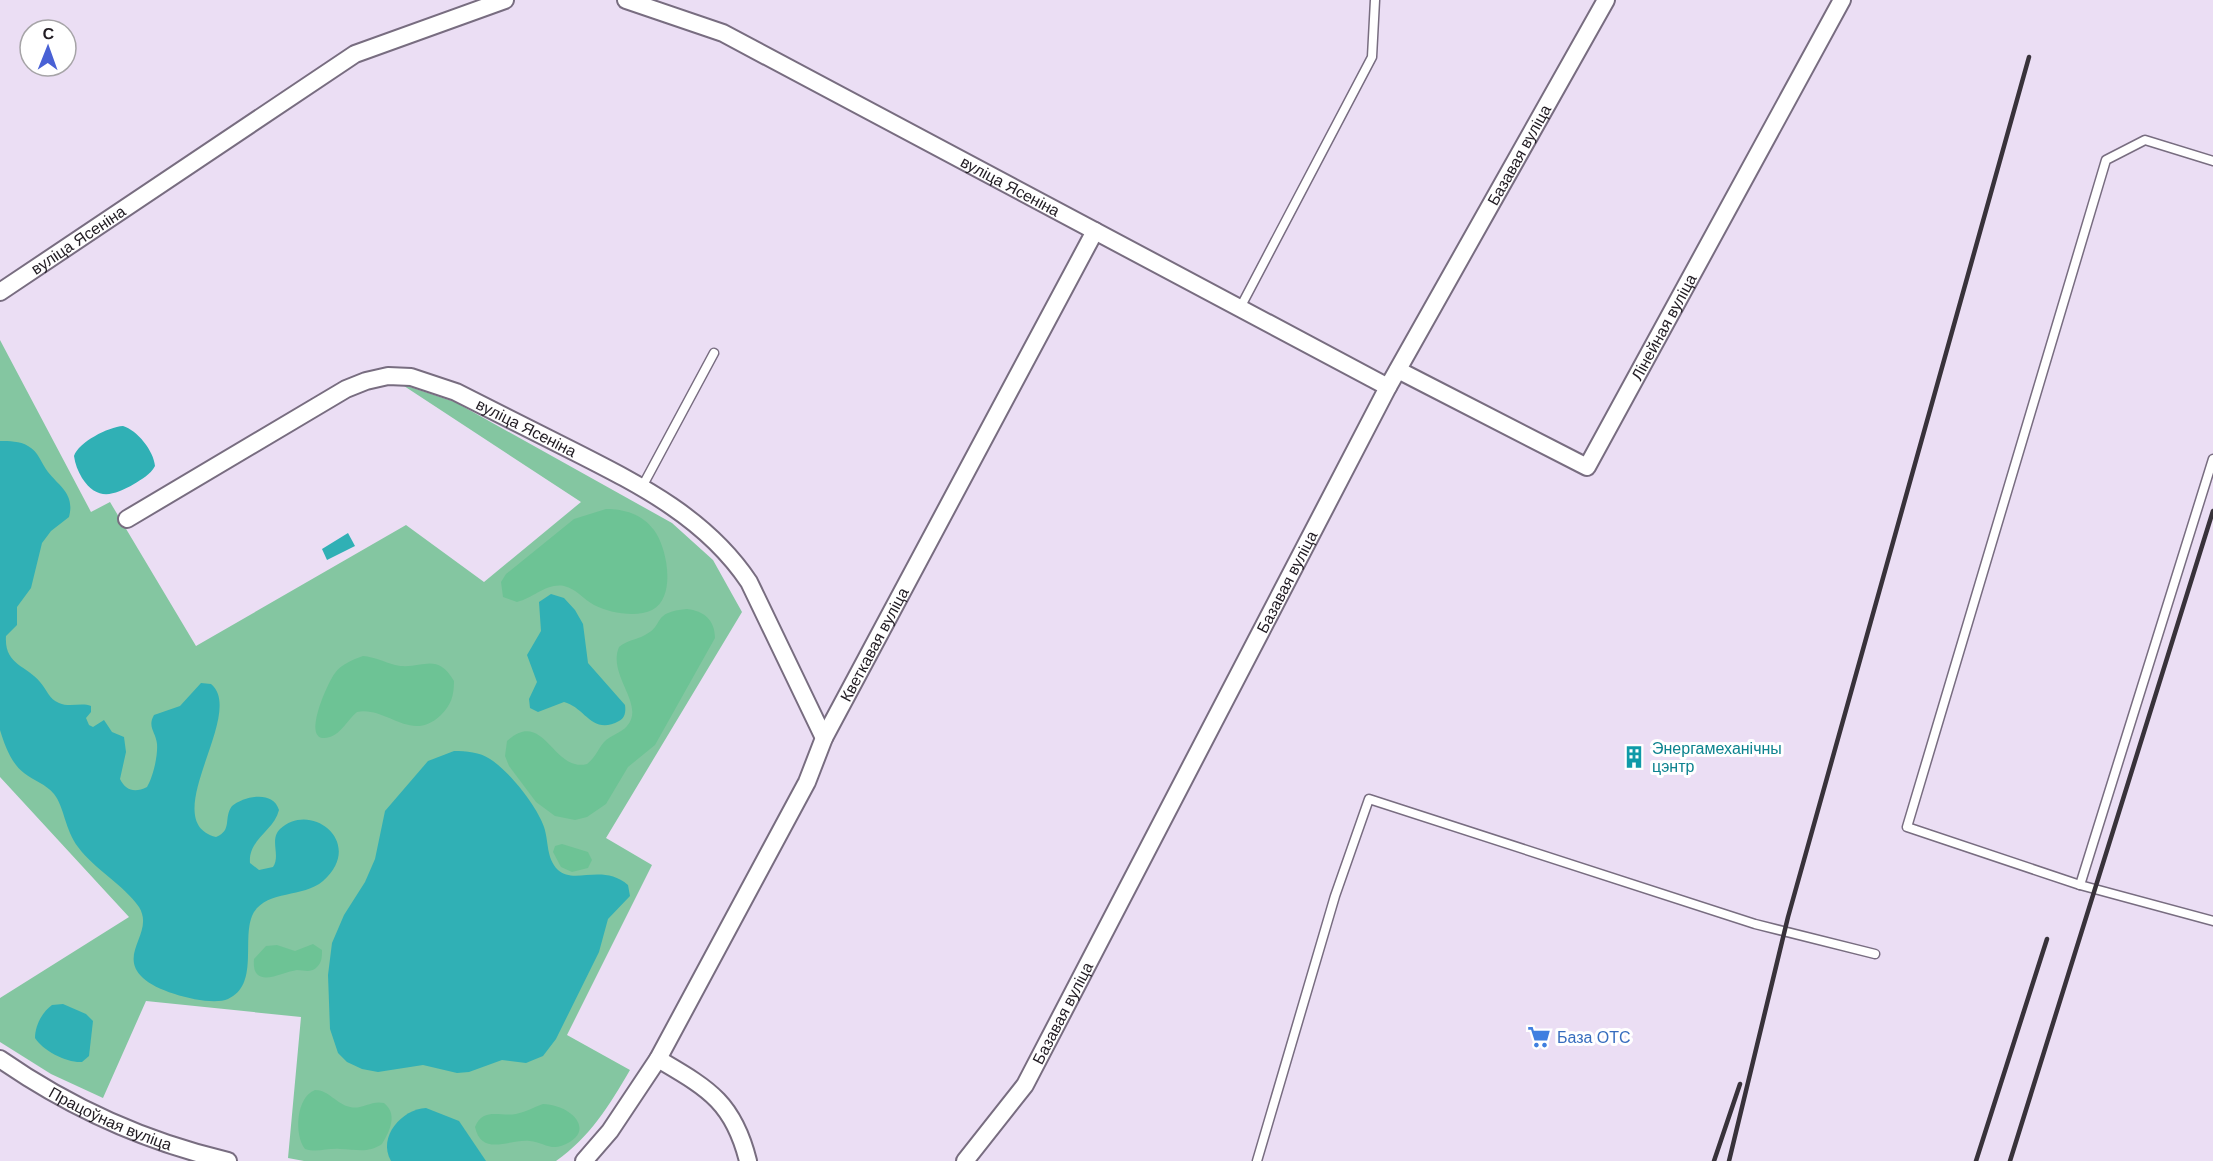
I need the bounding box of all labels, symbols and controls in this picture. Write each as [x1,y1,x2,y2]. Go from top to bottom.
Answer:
north arrow [18,18,78,78]
text: С [42,23,55,44]
street label: Базавая вуліца [1482,101,1556,209]
street label: вуліца Ясеніна [957,151,1064,221]
street label: вуліца Ясеніна [27,201,130,279]
street label: Лінейная вуліца [1626,270,1702,384]
street label: вуліца Ясеніна [473,394,580,462]
street label: Базавая вуліца [1252,527,1322,637]
street label: Кветкавая вуліца [835,584,914,705]
place label: Энергамеханічны цэнтр [1652,738,1782,777]
building icon: Энергамеханічны цэнтр [1621,744,1647,770]
street label: Базавая вуліца [1028,958,1098,1068]
supermarket icon: База ОТС [1526,1024,1552,1050]
place label: База ОТС [1557,1027,1630,1048]
street label: Працоўная вуліца [45,1082,175,1155]

